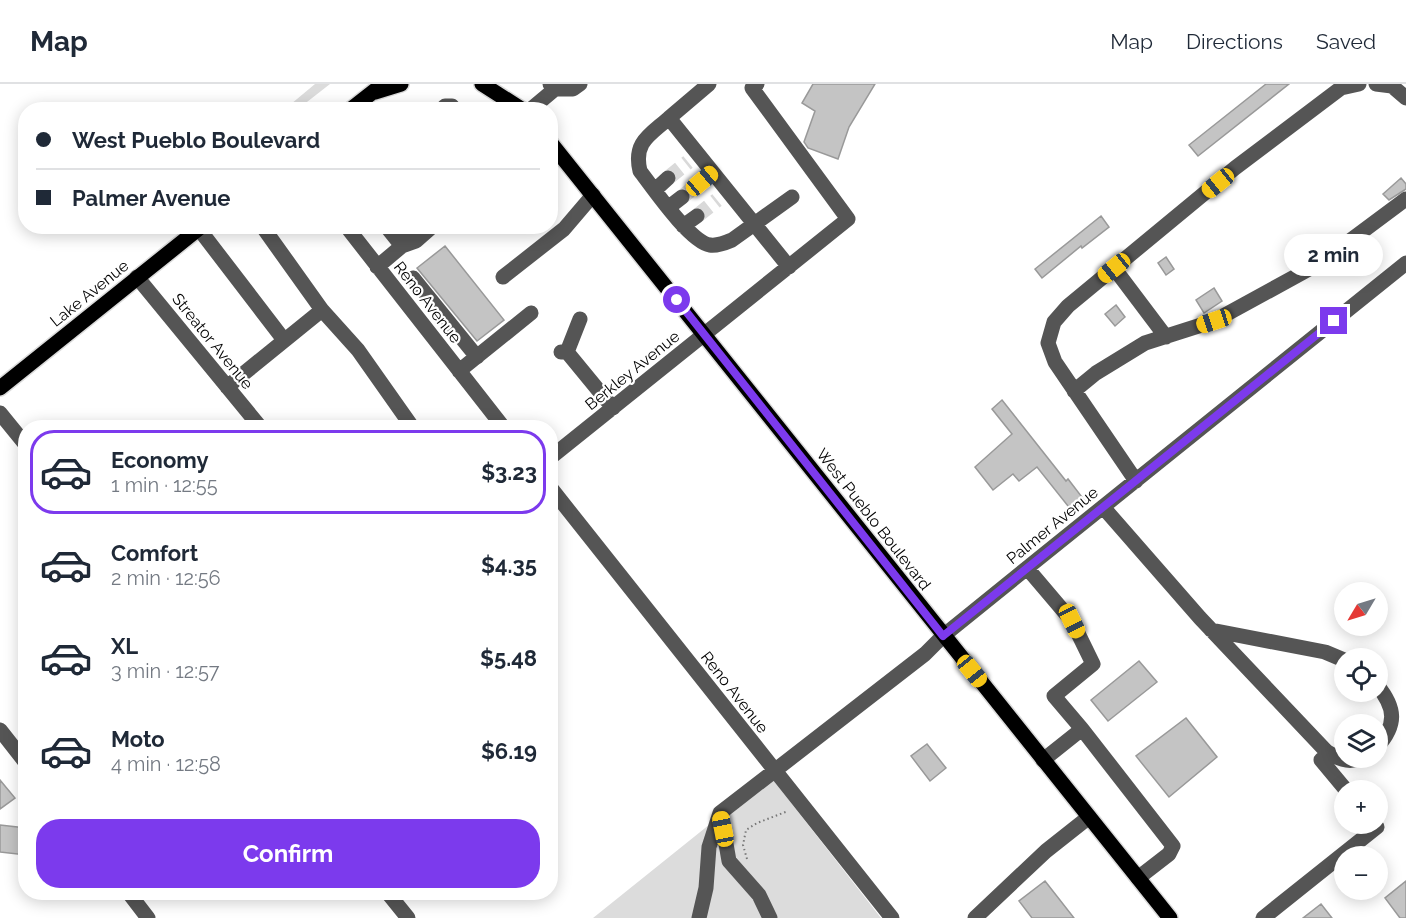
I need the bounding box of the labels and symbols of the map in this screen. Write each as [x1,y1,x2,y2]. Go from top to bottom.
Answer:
car [682,163,722,199]
car [1198,165,1238,201]
callout: 2 min [1284,234,1384,276]
car [1094,250,1134,286]
street label: Lake Avenue [46,256,132,331]
street label: Reno Avenue [390,258,465,347]
route start [663,286,690,313]
street label: Streator Avenue [168,289,257,393]
car [1194,307,1234,335]
route end [1320,307,1347,334]
street label: Berkley Avenue [581,327,683,414]
street label: West Pueblo Boulevard [812,445,935,594]
street label: Palmer Avenue [1003,483,1102,568]
north arrow [1334,582,1388,636]
car [1056,601,1088,641]
street label: Reno Avenue [697,648,772,737]
car [954,651,990,691]
car [711,810,735,848]

